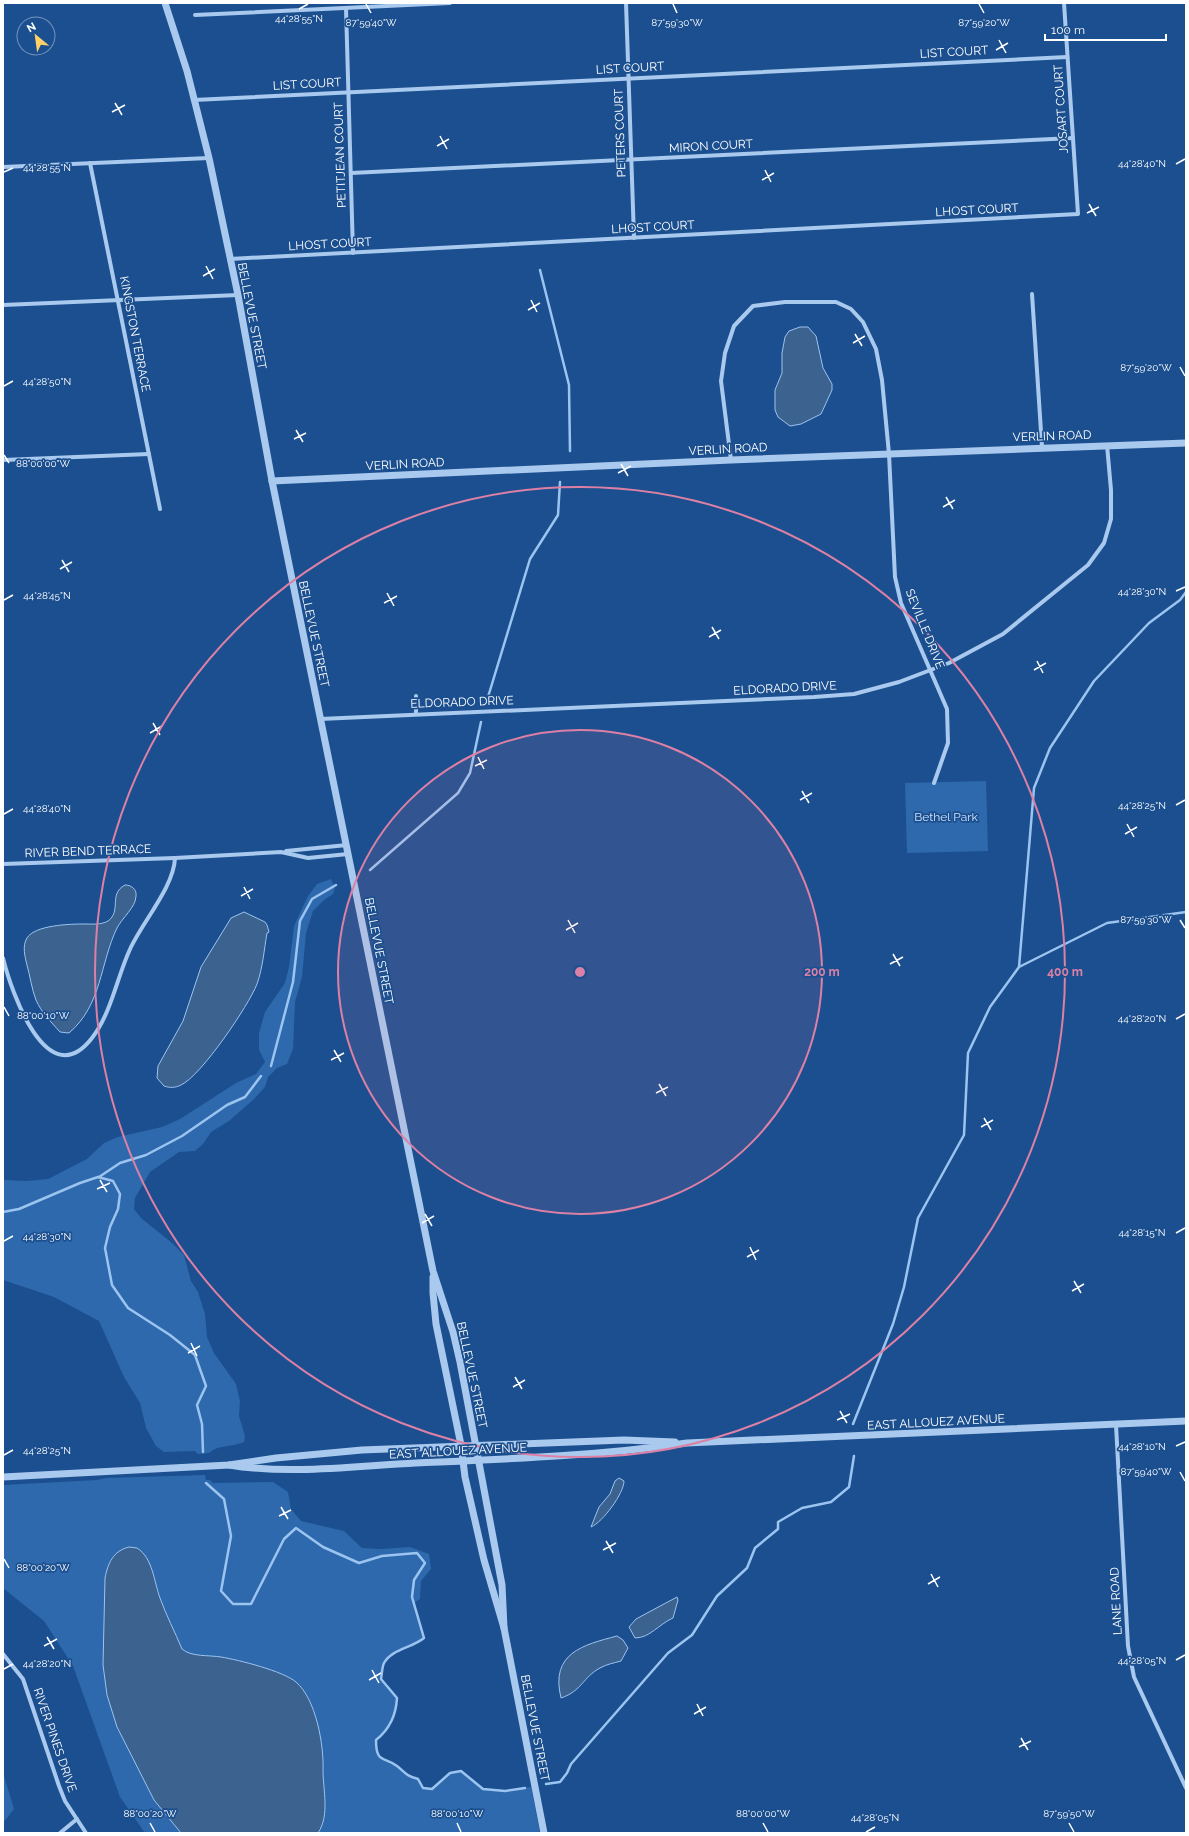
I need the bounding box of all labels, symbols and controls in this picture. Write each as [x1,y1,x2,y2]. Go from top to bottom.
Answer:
text: 44°28'55"N [275,13,323,24]
north arrow [16,16,56,56]
scale bar [1045,16,1166,42]
text: 87°59'40"W [345,17,397,28]
text: 87°59'30"W [651,17,703,28]
text: 87°59'20"W [958,17,1010,28]
text: N [25,20,38,35]
text: 100 m [1051,23,1085,37]
street label: LIST COURT [919,43,989,61]
street label: LIST COURT [595,59,665,77]
street label: JOSART COURT [1051,63,1071,154]
street label: LIST COURT [272,75,342,93]
street label: PETERS COURT [611,88,629,178]
street label: PETITJEAN COURT [331,101,349,208]
street label: MIRON COURT [669,137,754,155]
text: 44°28'40"N [1118,158,1166,169]
text: 44°28'55"N [23,162,71,173]
street label: LHOST COURT [935,201,1020,219]
street label: LHOST COURT [611,218,696,236]
street label: LHOST COURT [288,235,373,253]
street label: BELLEVUE STREET [235,261,269,371]
street label: KINGSTON TERRACE [117,275,153,393]
text: 87°59'20"W [1120,362,1172,373]
text: 44°28'50"N [23,376,71,387]
street label: VERLIN ROAD [1012,428,1092,444]
street label: VERLIN ROAD [688,440,768,458]
street label: VERLIN ROAD [365,455,445,473]
text: 88°00'00"W [16,458,71,469]
street label: BELLEVUE STREET [296,579,332,689]
text: 44°28'30"N [1118,586,1166,597]
street label: SEVILLE DRIVE [903,587,947,671]
text: 44°28'45"N [23,590,71,601]
street label: ELDORADO DRIVE [733,678,837,698]
street label: ELDORADO DRIVE [410,693,514,711]
text: 44°28'25"N [1118,800,1166,811]
text: 44°28'40"N [23,803,71,814]
park label: Bethel Park [914,810,978,824]
street label: RIVER BEND TERRACE [24,842,152,860]
street label: BELLEVUE STREET [362,896,396,1006]
text: 87°59'30"W [1120,914,1172,925]
centre of rings [573,965,587,979]
text: 200 m [804,965,840,979]
text: 400 m [1047,965,1083,979]
text: 88°00'10"W [17,1010,70,1021]
text: 44°28'20"N [1118,1013,1166,1024]
text: 44°28'15"N [1119,1227,1165,1238]
text: 44°28'30"N [23,1231,71,1242]
street label: BELLEVUE STREET [454,1320,490,1430]
street label: EAST ALLOUEZ AVENUE [867,1411,1005,1433]
street label: EAST ALLOUEZ AVENUE [389,1440,527,1462]
text: 44°28'10"N [1118,1441,1166,1452]
text: 44°28'25"N [23,1445,71,1456]
text: 87°59'40"W [1120,1466,1172,1477]
text: 88°00'20"W [16,1562,70,1573]
street label: LANE ROAD [1107,1566,1125,1635]
text: 44°28'05"N [1118,1655,1166,1666]
text: 44°28'20"N [23,1658,71,1669]
street label: BELLEVUE STREET [518,1673,552,1783]
street label: RIVER PINES DRIVE [31,1686,79,1794]
text: 88°00'20"W [123,1808,177,1819]
text: 88°00'10"W [431,1808,484,1819]
text: 88°00'00"W [736,1808,791,1819]
text: 87°59'50"W [1043,1808,1095,1819]
text: 44°28'05"N [851,1812,899,1823]

